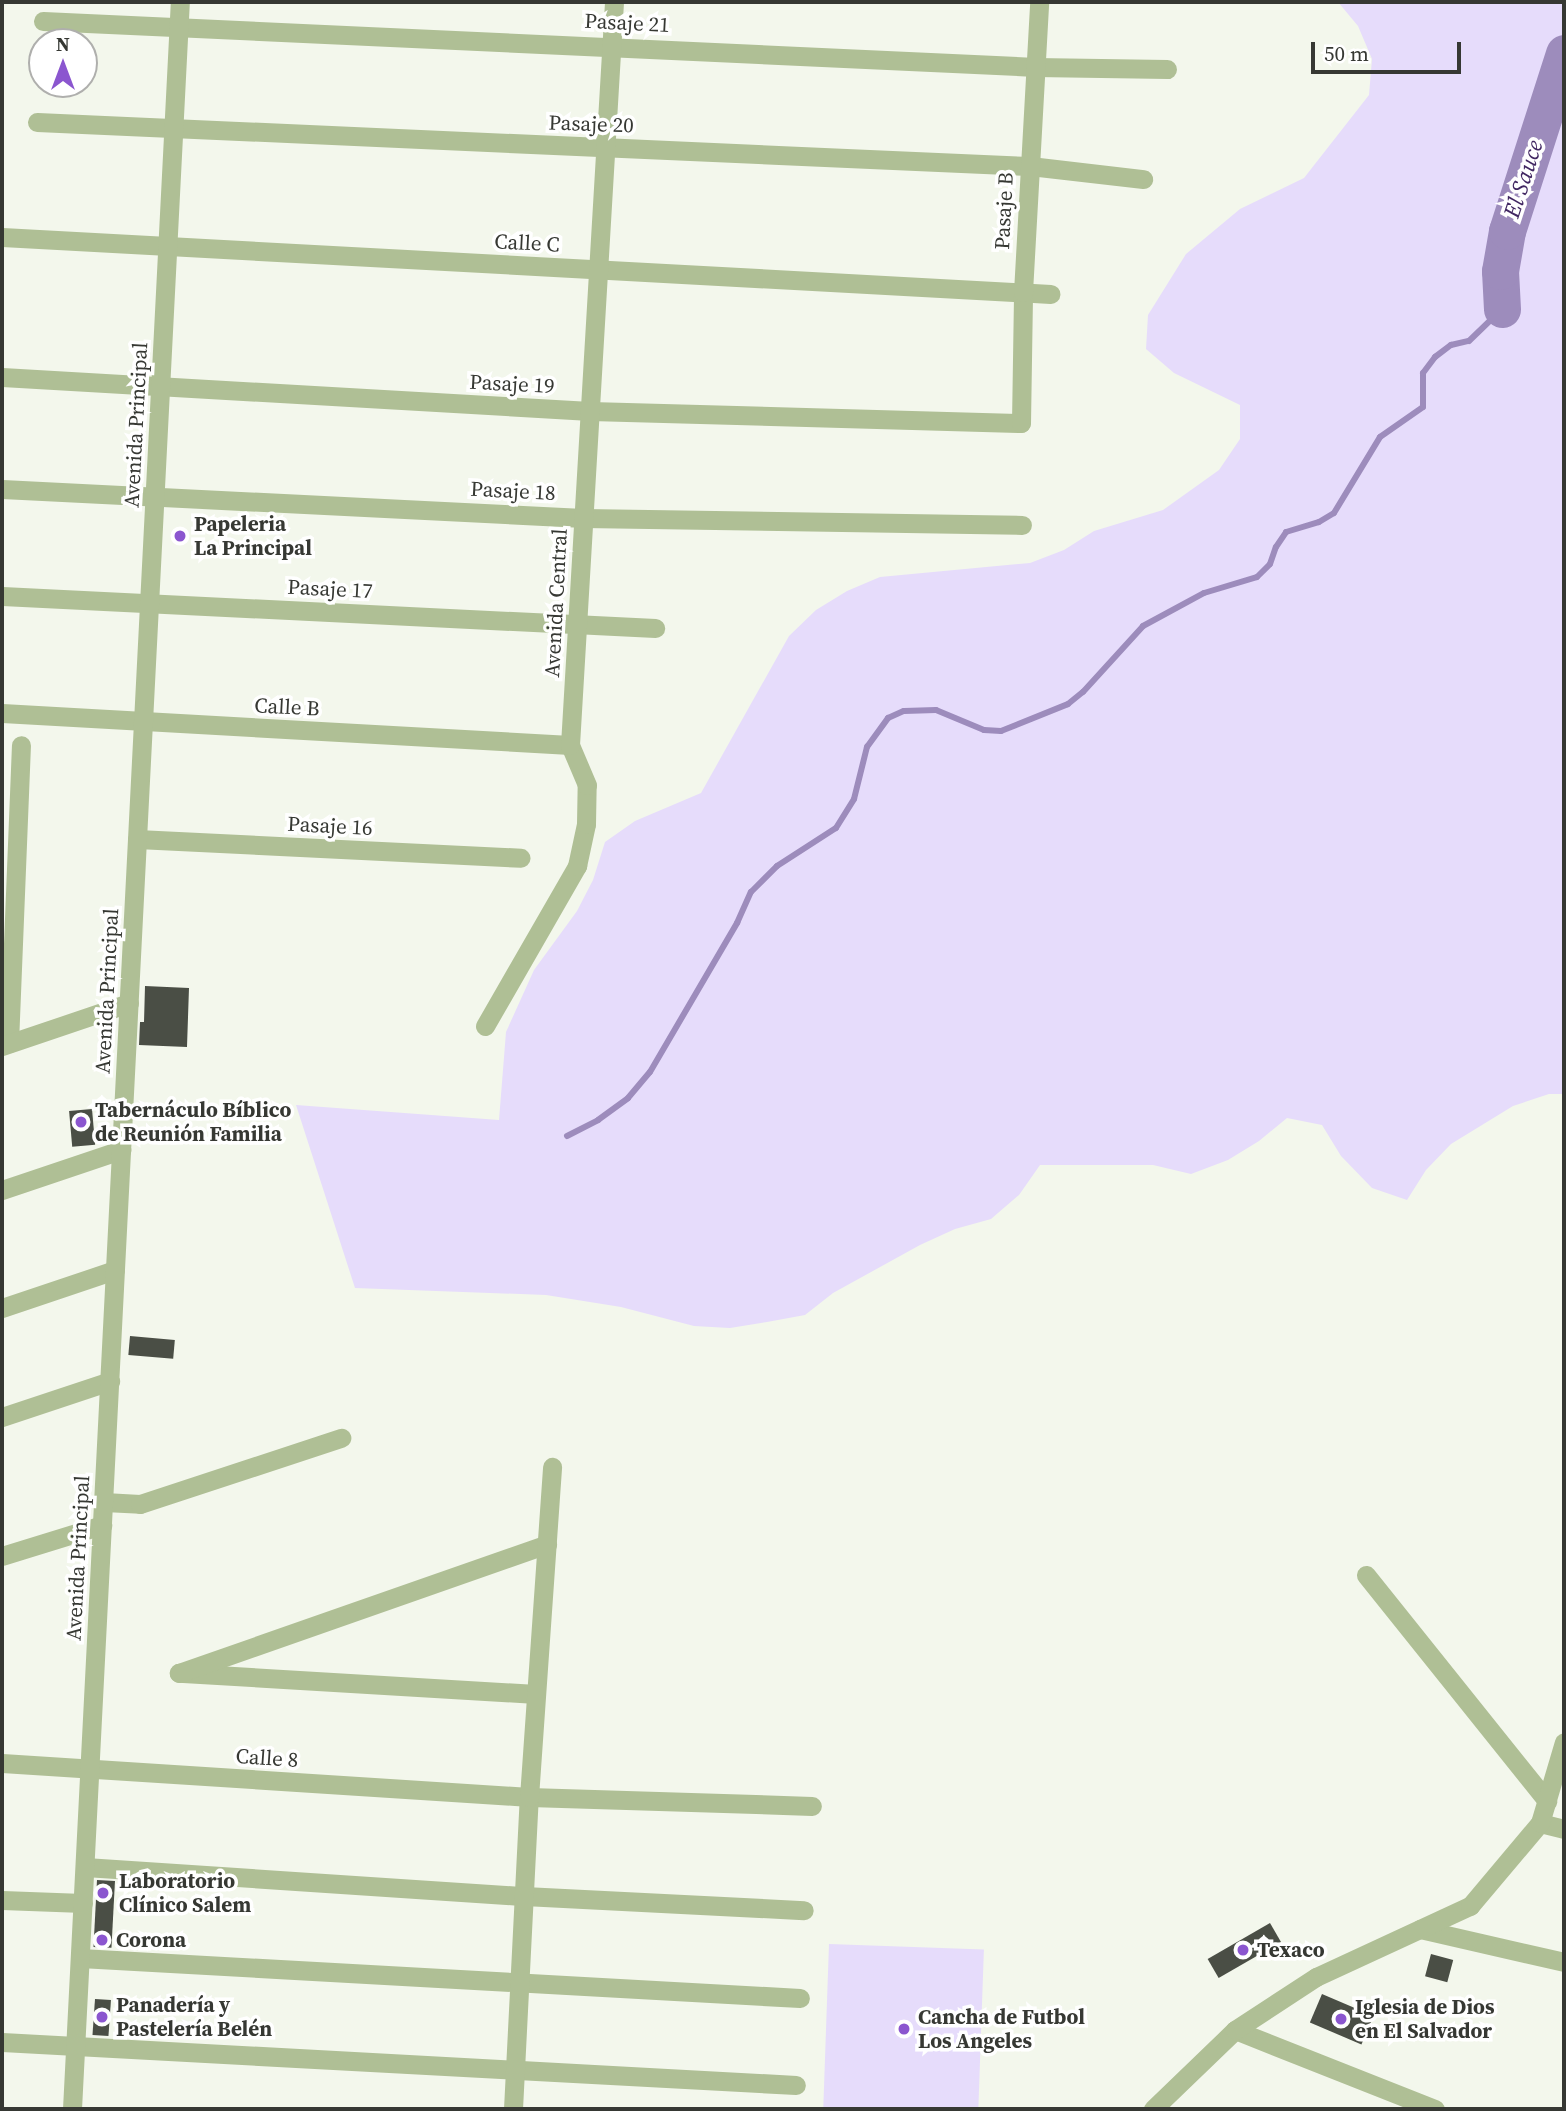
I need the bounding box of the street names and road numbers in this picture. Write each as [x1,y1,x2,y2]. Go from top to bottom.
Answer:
street label: Pasaje 21 [584,8,670,38]
street label: Pasaje 20 [548,110,634,138]
street label: Pasaje B [989,172,1019,250]
street label: Calle C [494,229,560,257]
street label: Avenida Principal [119,342,153,508]
street label: Pasaje 19 [469,369,555,399]
street label: Pasaje 18 [470,476,556,506]
street label: Avenida Central [540,528,572,678]
street label: Pasaje 17 [287,574,373,604]
street label: Calle B [254,693,320,721]
street label: Pasaje 16 [287,811,373,841]
street label: Avenida Principal [90,908,124,1074]
street label: Avenida Principal [61,1475,95,1641]
street label: Calle 8 [235,1743,299,1773]

